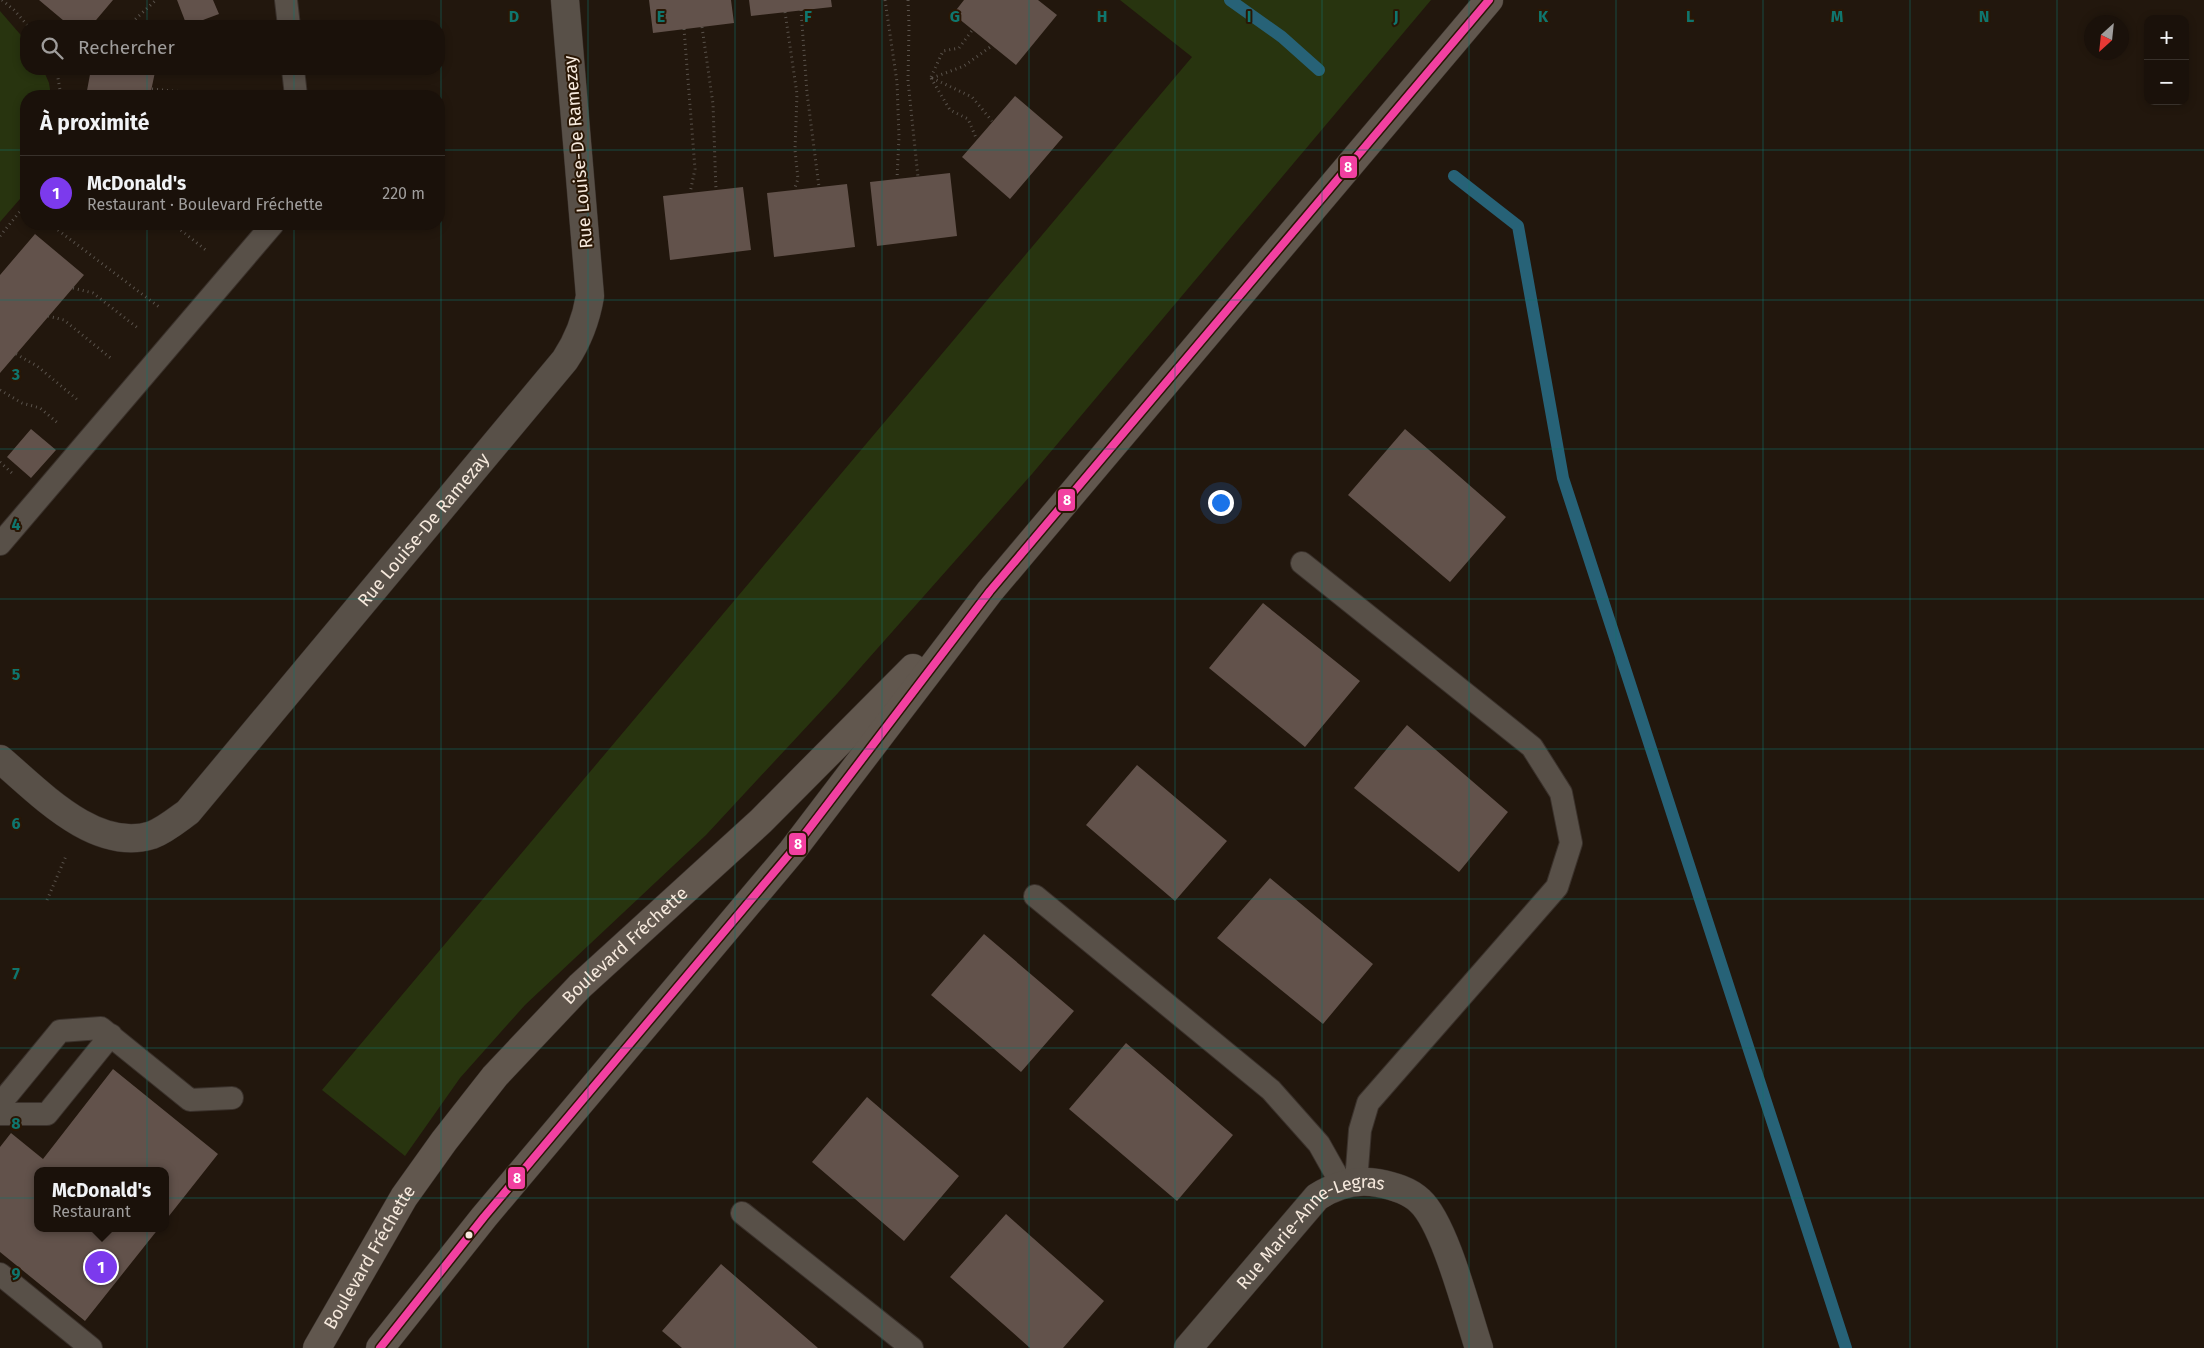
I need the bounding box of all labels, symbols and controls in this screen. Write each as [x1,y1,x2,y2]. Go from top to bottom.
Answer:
text: D [509,7,519,26]
text: E [657,7,665,26]
text: F [804,7,812,26]
text: G [950,7,960,26]
text: H [1097,7,1107,26]
text: I [1247,7,1251,26]
text: J [1392,7,1399,26]
text: K [1538,7,1549,26]
text: L [1686,7,1694,26]
text: M [1831,7,1844,26]
text: N [1979,7,1989,26]
north arrow [2084,15,2129,60]
map controls [2144,15,2189,105]
button: + [2144,15,2189,60]
search box [20,20,445,75]
icon: search [38,34,66,62]
text: Rechercher [78,36,175,59]
street label: Rue Louise-De Ramezay [559,54,597,249]
button: − [2144,60,2189,105]
text: À proximité [40,110,149,136]
line badge: 8 [1339,155,1358,179]
text: 8 [1344,159,1352,176]
text: McDonald's [87,172,186,195]
text: 1 [52,184,60,203]
text: 220 m [382,184,425,203]
text: Restaurant · Boulevard Fréchette [87,195,323,214]
text: 3 [11,365,20,384]
street label: Rue Louise-De Ramezay [353,448,494,611]
line badge: 8 [1057,488,1076,512]
your location [1208,490,1234,516]
text: 8 [1063,492,1071,509]
text: 4 [11,515,21,534]
text: 5 [12,665,21,684]
text: 6 [11,814,21,833]
line badge: 8 [788,832,807,856]
text: 8 [794,836,802,853]
street label: Boulevard Fréchette [558,882,692,1009]
text: 7 [12,964,20,983]
text: 8 [11,1114,21,1133]
line badge: 8 [507,1166,526,1190]
popup [34,1167,169,1232]
text: 8 [513,1170,521,1187]
street label: Rue Marie-Anne-Legras [1232,1171,1387,1294]
text: McDonald's [52,1179,151,1202]
street label: Boulevard Fréchette [319,1181,420,1333]
text: Restaurant [52,1202,131,1221]
unlabelled marker [464,1230,474,1240]
pin: 1 [85,1248,117,1286]
text: 9 [12,1264,21,1283]

